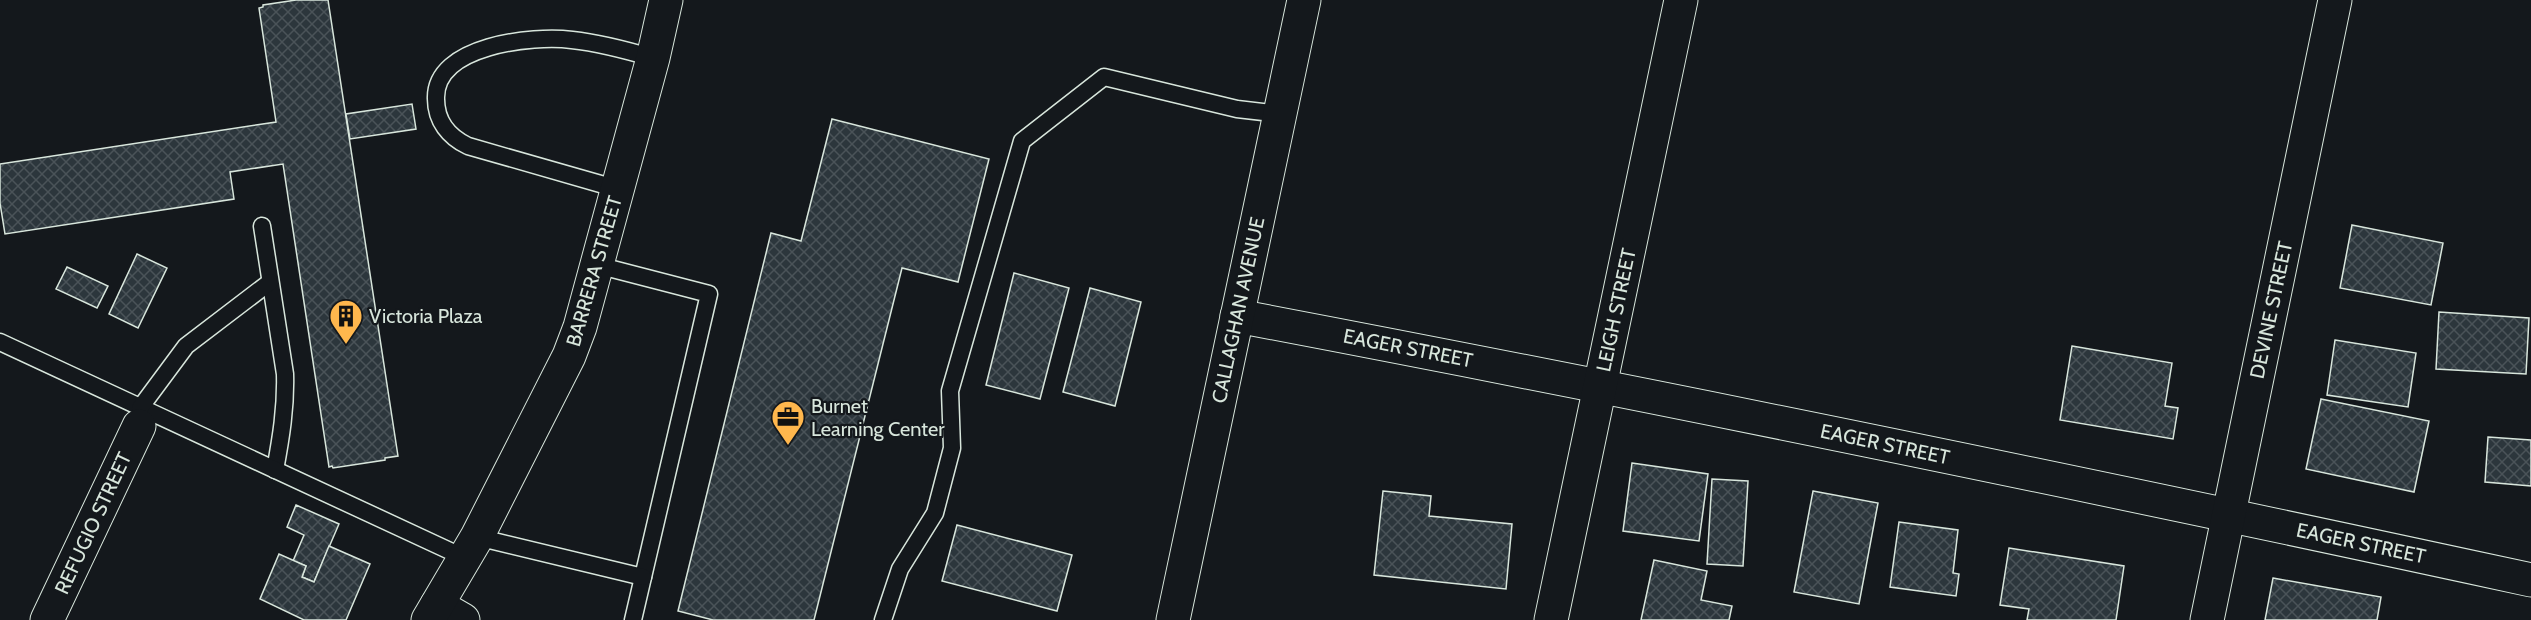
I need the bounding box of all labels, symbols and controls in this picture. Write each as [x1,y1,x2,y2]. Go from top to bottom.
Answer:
street label: BARRERA STREET [561,193,627,349]
street label: CALLAGHAN AVENUE [1207,215,1269,405]
street label: DEVINE STREET [2245,239,2297,381]
street label: LEIGH STREET [1591,246,1641,374]
building icon: Victoria Plaza [328,298,364,345]
place label: Victoria Plaza [369,304,483,328]
street label: EAGER STREET [1341,324,1475,372]
place label: Burnet Learning Center [811,394,945,441]
office icon: Burnet Learning Center [770,399,806,446]
street label: EAGER STREET [1818,419,1952,469]
street label: REFUGIO STREET [50,448,137,598]
street label: EAGER STREET [2294,518,2428,568]

